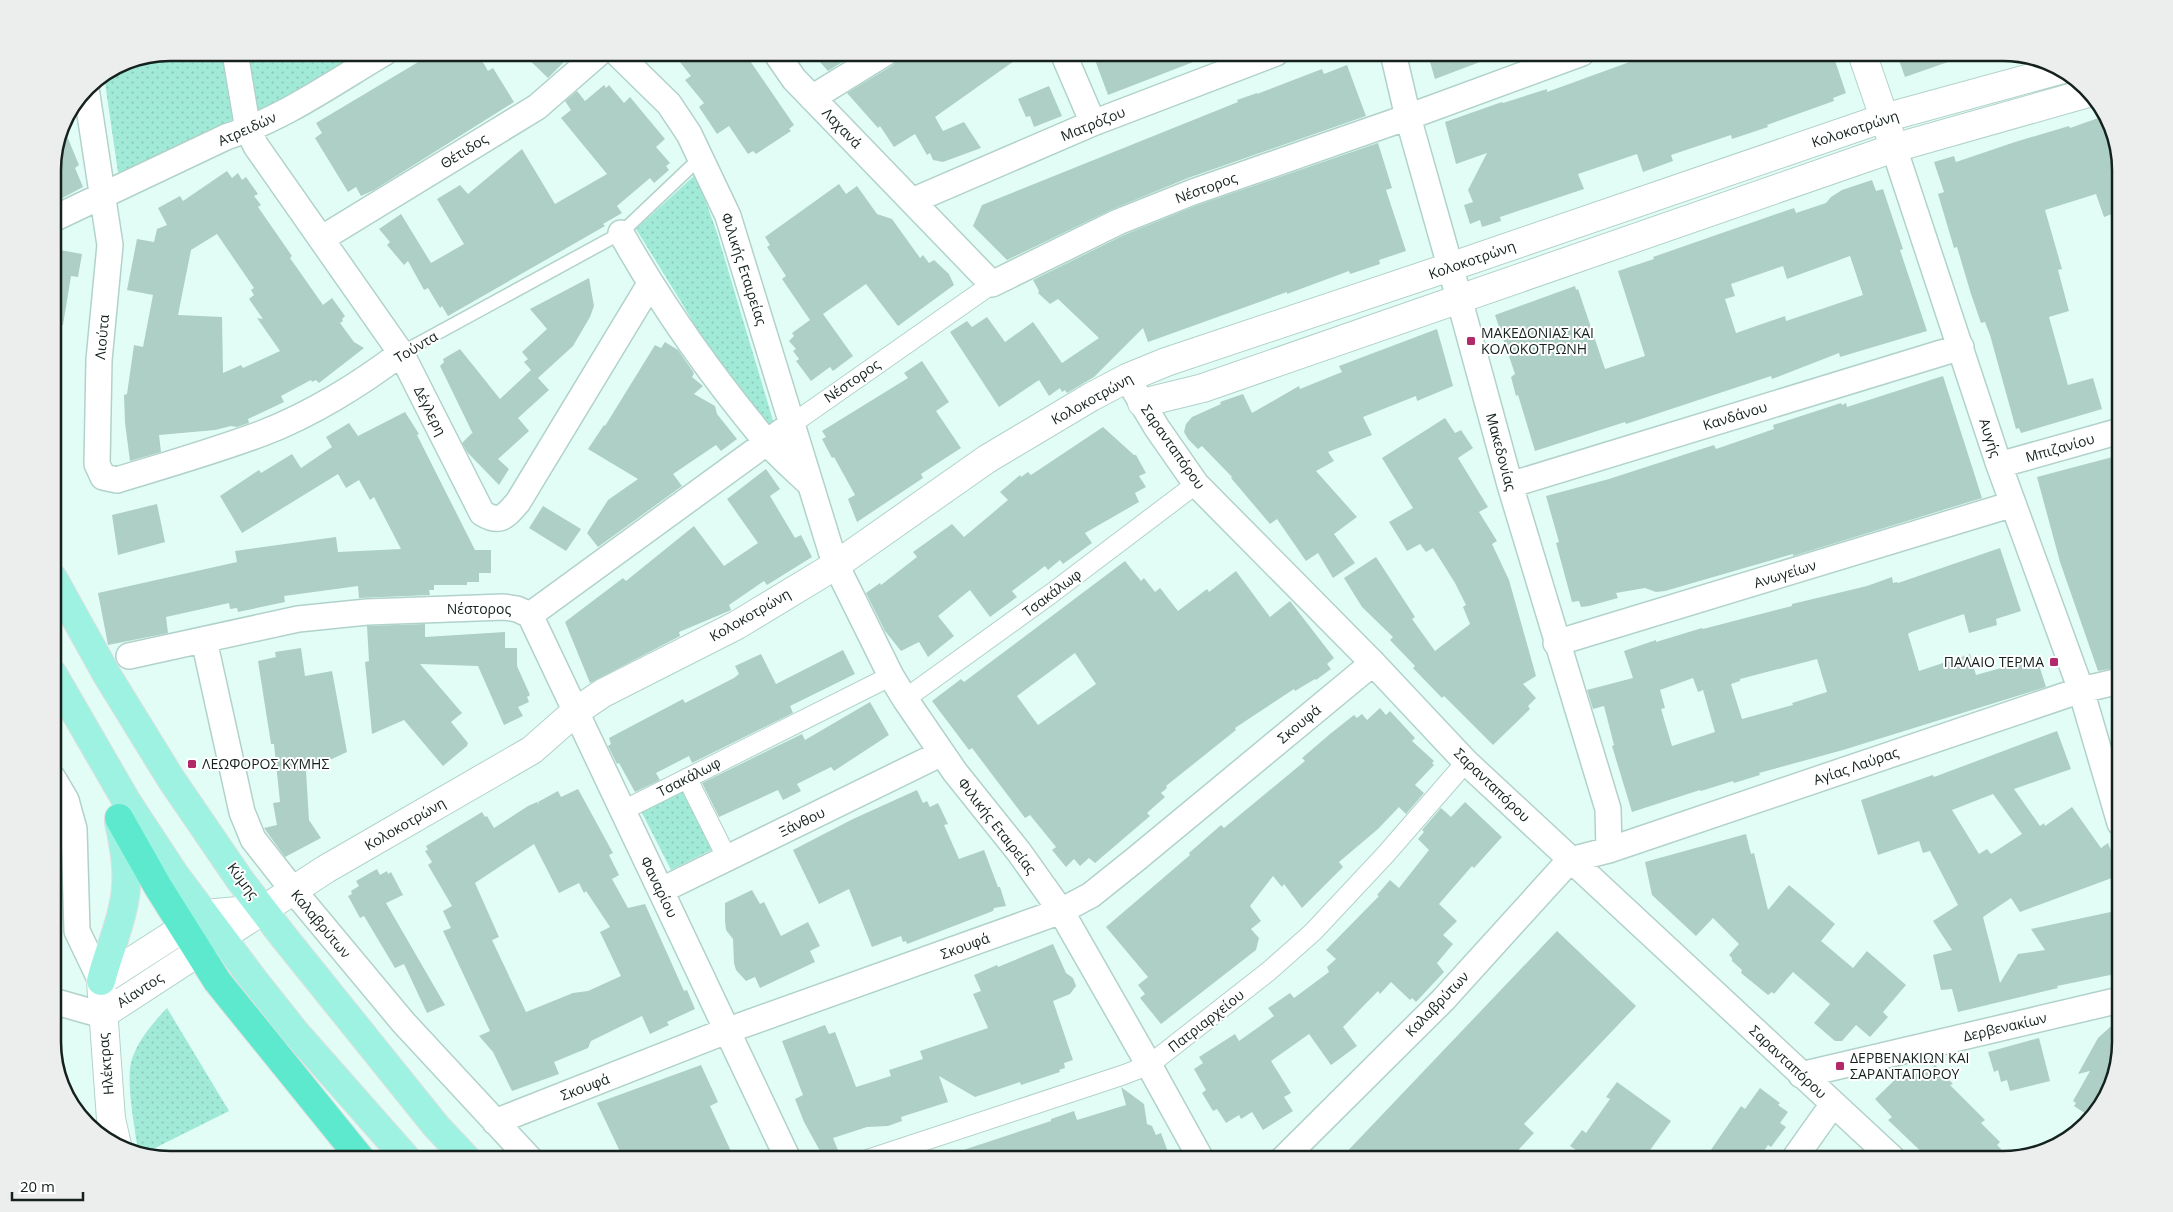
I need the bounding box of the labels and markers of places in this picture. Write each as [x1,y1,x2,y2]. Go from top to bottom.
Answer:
place label: ΜΑΚΕΔΟΝΙΑΣ ΚΑΙ ΚΟΛΟΚΟΤΡΩΝΗ [1481,323,1594,358]
marker: ΜΑΚΕΔΟΝΙΑΣ ΚΑΙ ΚΟΛΟΚΟΤΡΩΝΗ [1465,335,1477,347]
place label: ΠΑΛΑΙΟ ΤΕΡΜΑ [1944,652,2044,671]
marker: ΠΑΛΑΙΟ ΤΕΡΜΑ [2048,656,2060,668]
place label: ΛΕΩΦΟΡΟΣ ΚΥΜΗΣ [202,754,329,773]
marker: ΛΕΩΦΟΡΟΣ ΚΥΜΗΣ [186,758,198,770]
place label: ΔΕΡΒΕΝΑΚΙΩΝ ΚΑΙ ΣΑΡΑΝΤΑΠΟΡΟΥ [1850,1048,1969,1083]
marker: ΔΕΡΒΕΝΑΚΙΩΝ ΚΑΙ ΣΑΡΑΝΤΑΠΟΡΟΥ [1834,1060,1846,1072]

